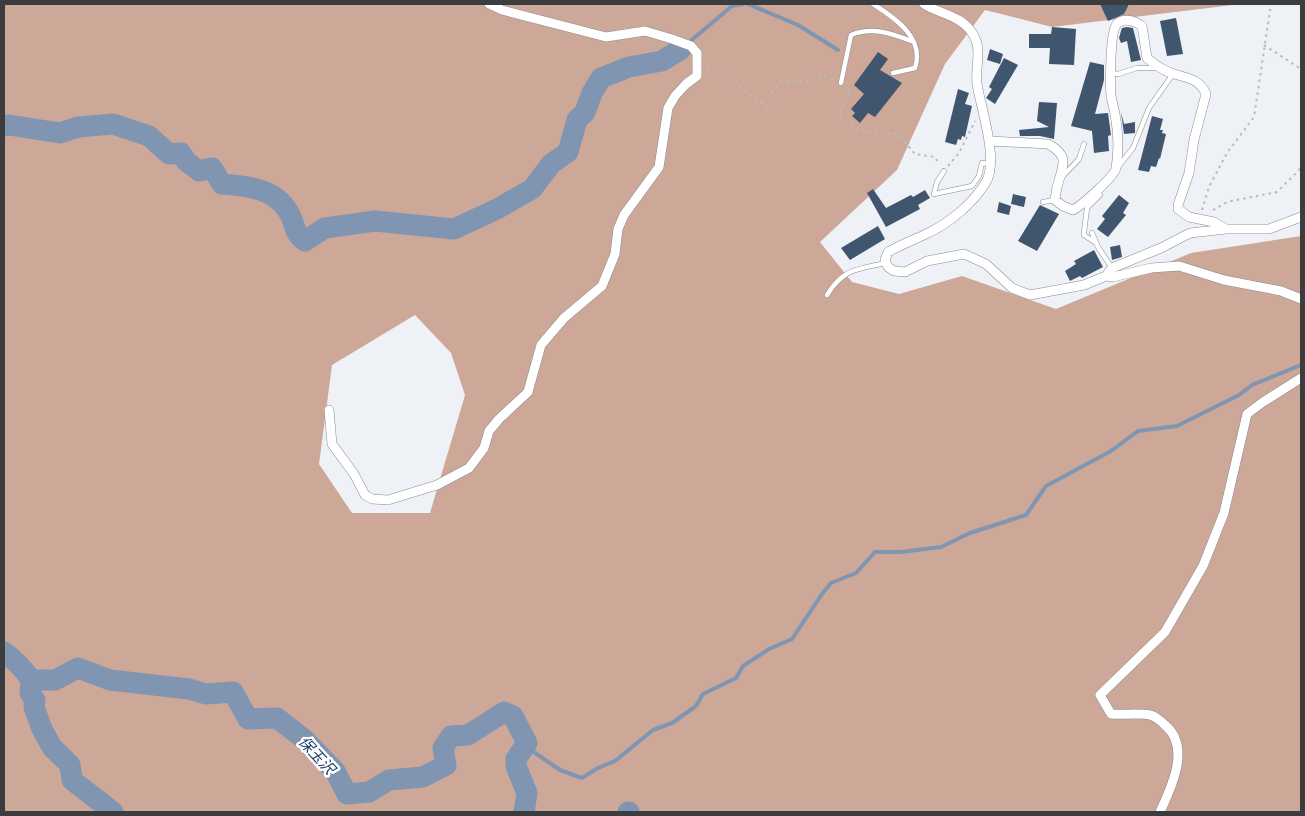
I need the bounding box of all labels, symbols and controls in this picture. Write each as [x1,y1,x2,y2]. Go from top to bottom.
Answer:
water label: 保玉沢 [294,731,341,780]

